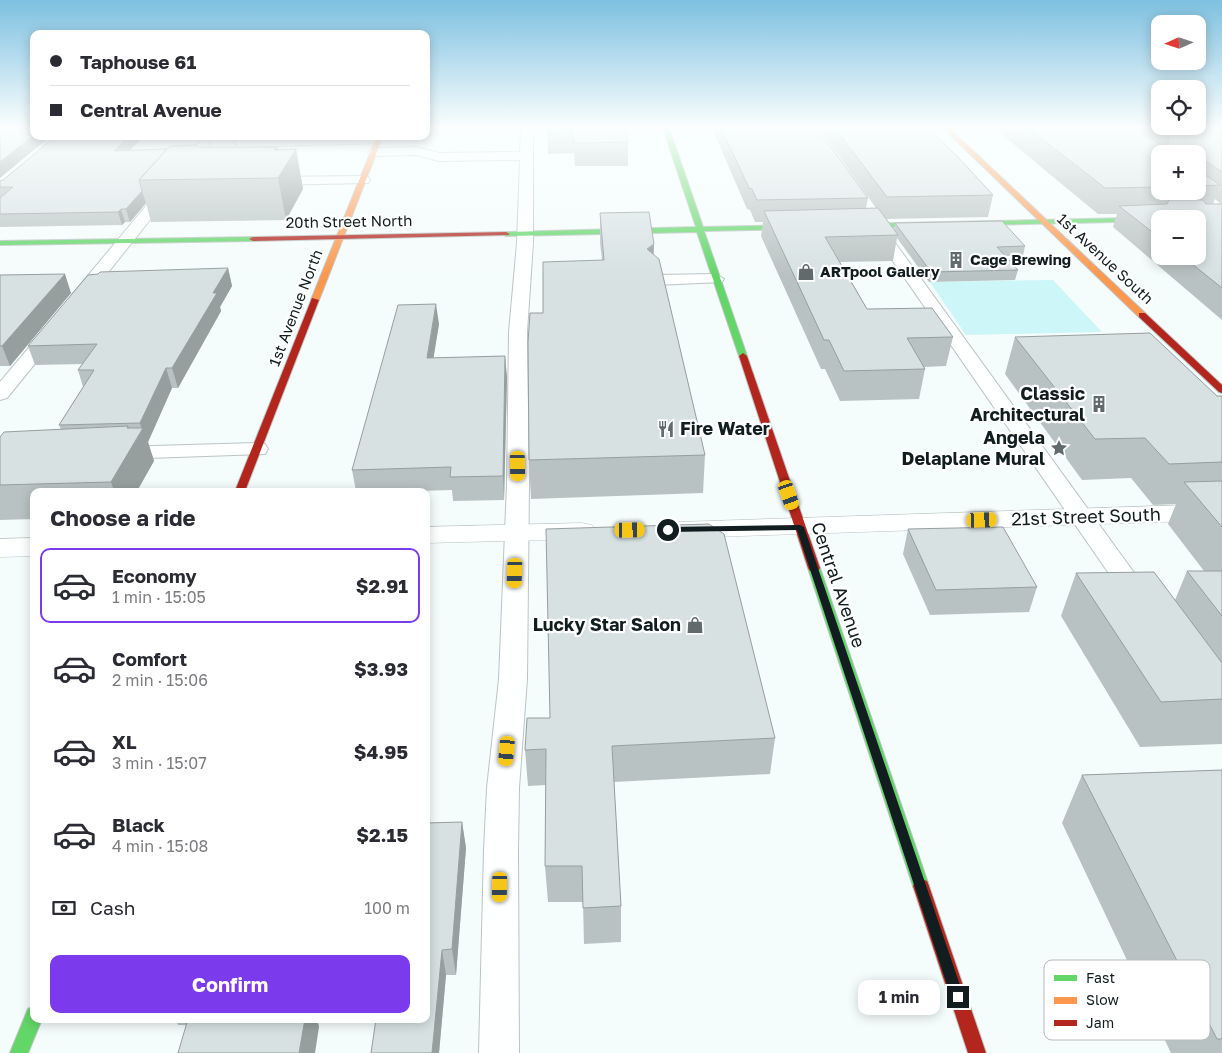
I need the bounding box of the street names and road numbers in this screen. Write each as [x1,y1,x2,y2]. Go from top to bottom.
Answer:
street label: 1st Avenue South [1054,209,1157,307]
street label: 20th Street North [285,211,413,231]
street label: 1st Avenue North [265,247,326,368]
street label: 21st Street South [1011,502,1161,530]
street label: Central Avenue [807,519,871,650]

